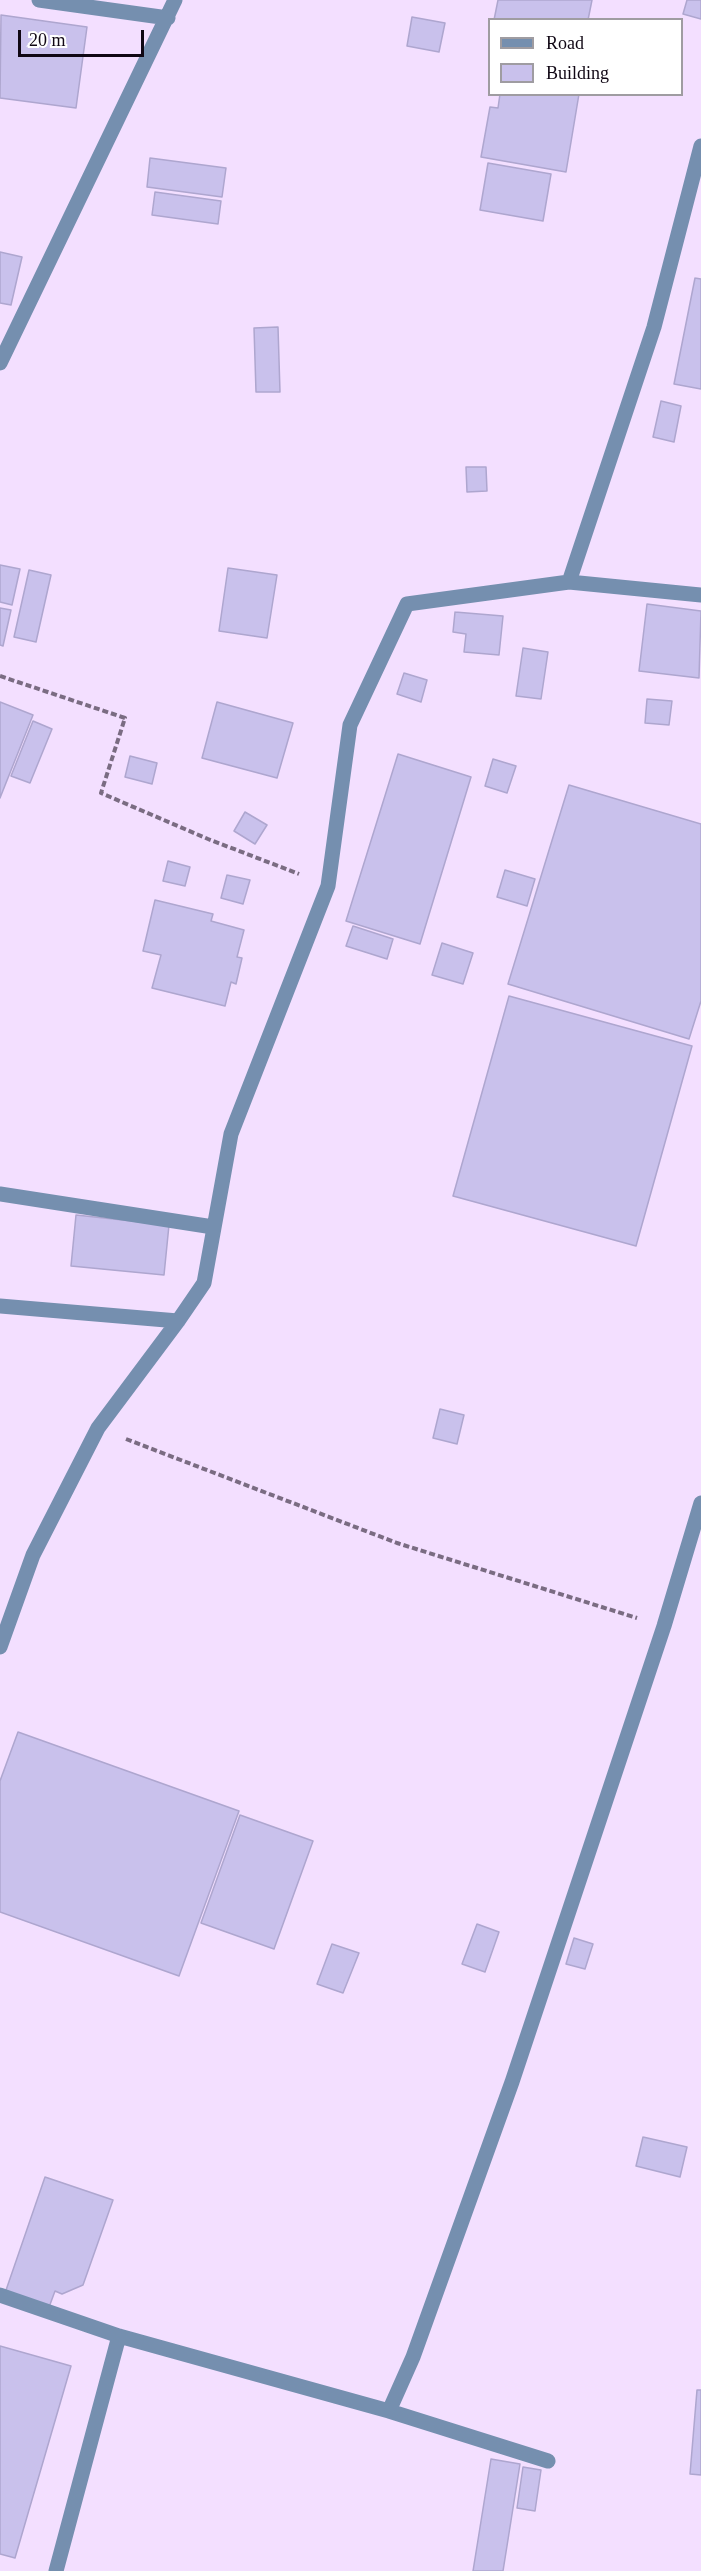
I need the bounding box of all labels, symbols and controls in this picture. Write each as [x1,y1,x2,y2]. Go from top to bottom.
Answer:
scale bar [21,18,147,56]
legend [488,18,683,96]
text: 20 m [29,30,66,50]
text: Road [546,33,584,53]
text: Building [546,63,609,83]

